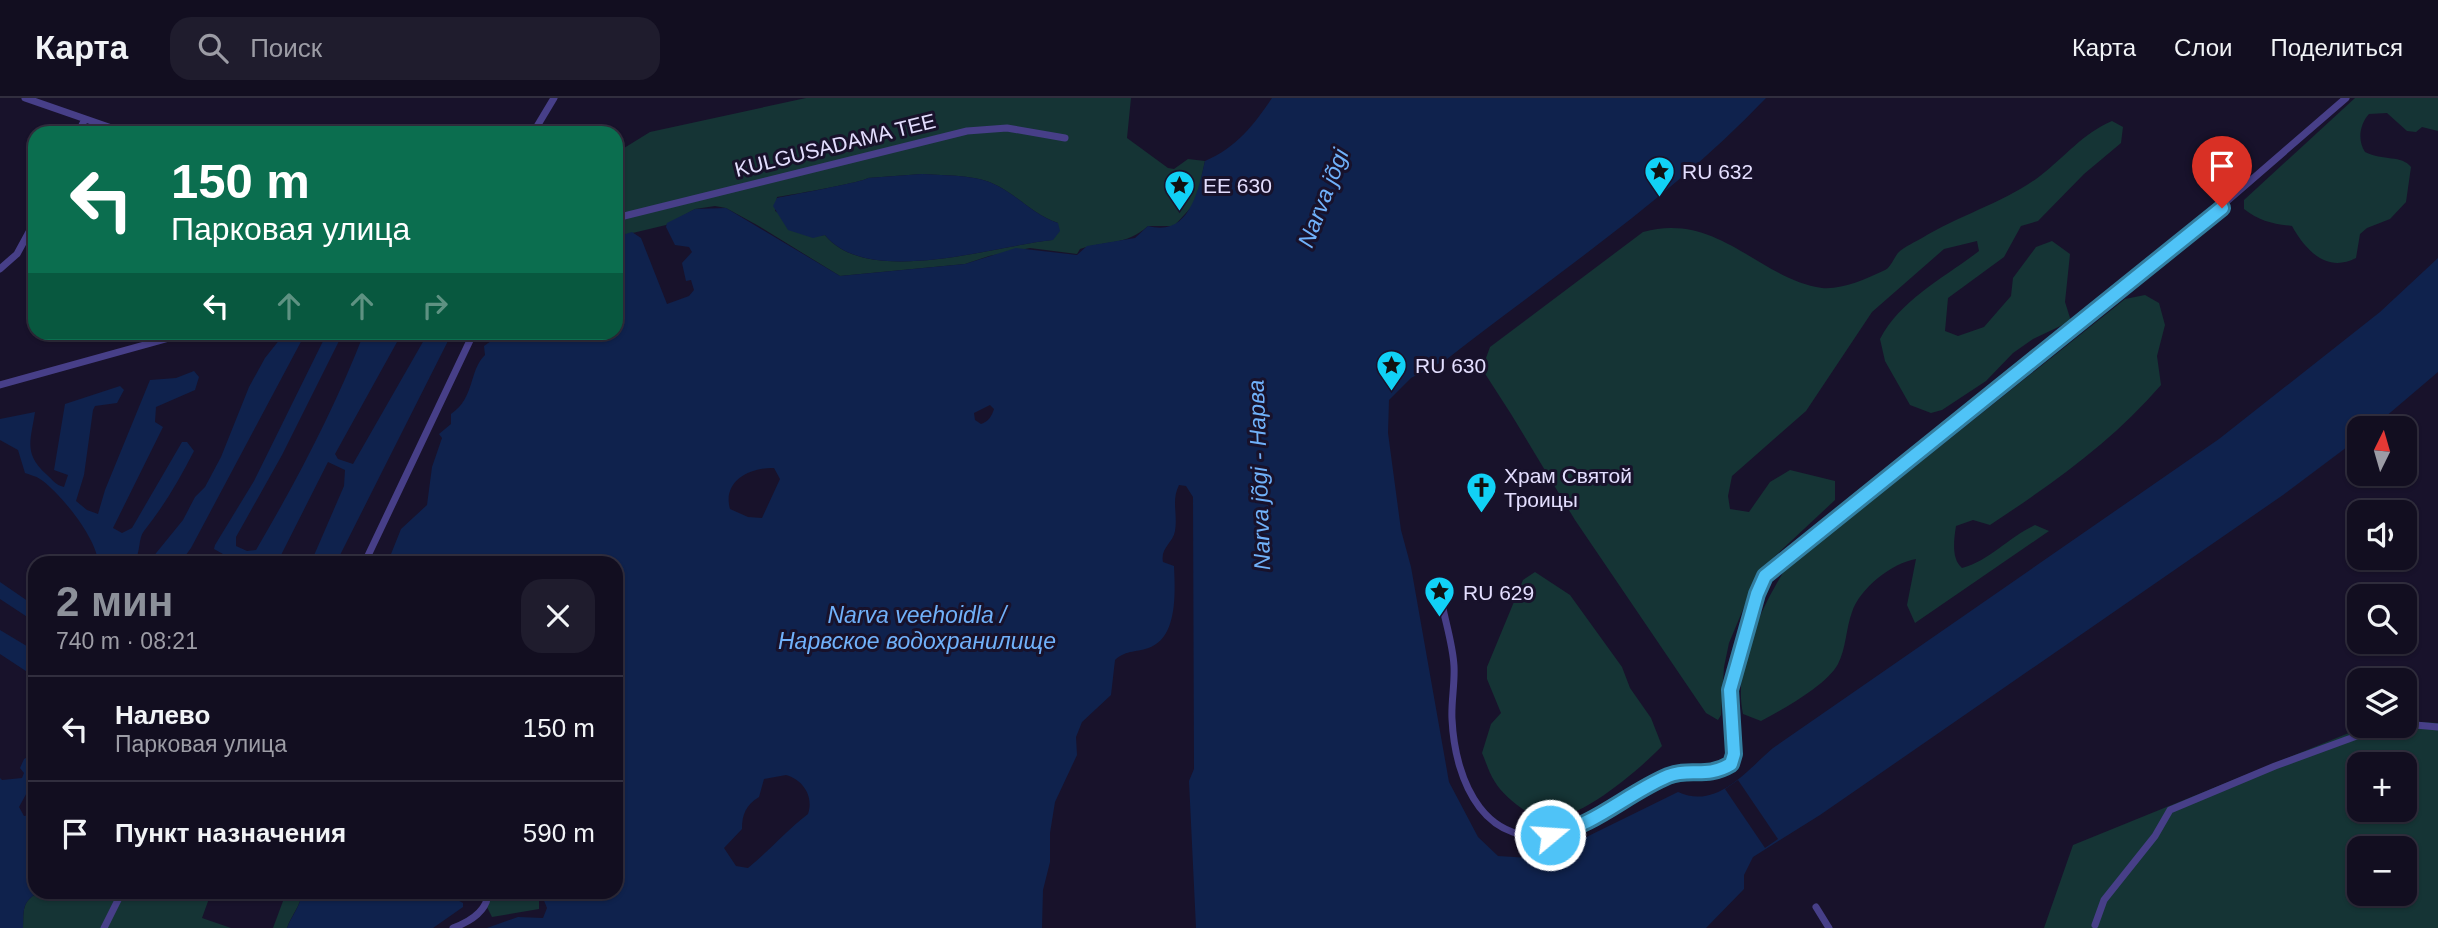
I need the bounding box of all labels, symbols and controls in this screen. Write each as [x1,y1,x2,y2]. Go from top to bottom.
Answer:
search box [170,17,660,80]
text: Карта [35,29,128,66]
icon: search [194,29,232,67]
text: Поиск [250,33,322,63]
text: Карта [2072,34,2136,61]
text: Слои [2174,34,2232,61]
text: Поделиться [2270,34,2403,61]
street label: KULGUSADAMA TEE [732,109,938,181]
pin [2192,136,2252,208]
water label: Narva jõgi [1292,144,1354,251]
icon: arrive [2203,147,2241,185]
icon: left [56,154,147,245]
text: 150 m [171,154,310,208]
place icon: RU 632 [1642,154,1676,198]
place label: RU 632 [1682,160,1753,183]
place icon: EE 630 [1163,168,1197,212]
place label: EE 630 [1203,174,1272,197]
text: Парковая улица [171,211,410,247]
icon: left [197,287,235,325]
icon: ahead [270,287,308,325]
icon: ahead [343,287,381,325]
icon: right [416,287,454,325]
place icon: RU 630 [1375,348,1409,392]
place label: RU 630 [1415,354,1486,377]
water label: Narva jõgi - Нарва [1243,379,1275,571]
north arrow [2347,416,2417,486]
map controls [2347,416,2417,906]
place label: Храм Святой Троицы [1504,464,1632,511]
church icon: Храм Святой Троицы [1464,470,1498,514]
button: sound [2347,500,2417,570]
place icon: RU 629 [1423,575,1457,619]
text: 2 мин [56,578,173,625]
button: close [521,579,595,653]
place label: RU 629 [1463,581,1534,604]
button: search [2347,584,2417,654]
water label: Narva veehoidla / Нарвское водохранилище [778,602,1056,654]
text: 740 m · 08:21 [56,628,198,654]
button: layers [2347,668,2417,738]
text: Налево [115,700,210,730]
icon: left [56,710,94,748]
text: 150 m [523,713,595,743]
text: Парковая улица [115,731,287,757]
button: + [2347,752,2417,822]
position arrow [1513,798,1587,872]
icon: arrive [56,815,94,853]
text: Пункт назначения [115,818,346,848]
text: 590 m [523,818,595,848]
button: − [2347,836,2417,906]

